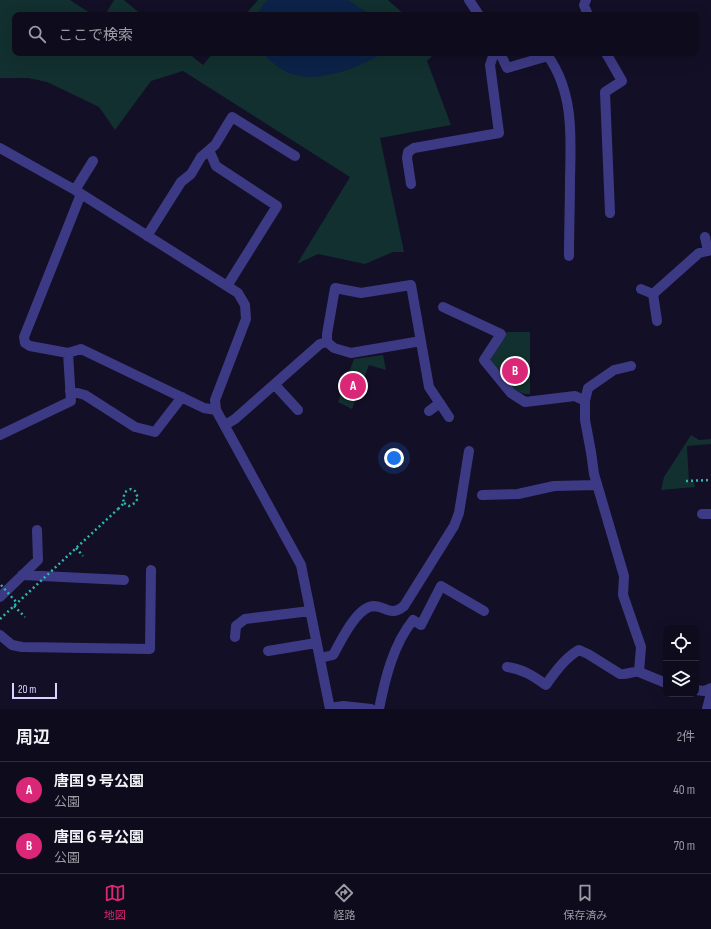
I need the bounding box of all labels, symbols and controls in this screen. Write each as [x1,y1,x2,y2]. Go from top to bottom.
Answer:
search box [12,12,699,56]
icon: search [26,23,48,45]
text: ここで検索 [58,26,133,45]
pin: B [502,356,528,386]
pin: A [340,371,366,401]
your location [384,448,404,468]
map controls [663,625,699,697]
button: locate [663,625,699,661]
button: layers [663,661,699,697]
scale bar [12,681,57,700]
text: 20 m [18,683,36,696]
text: 周辺 [16,728,50,748]
text: 2件 [677,729,695,745]
text: 唐国９号公園 [54,772,144,791]
text: A [26,782,32,798]
text: 40 m [673,782,695,798]
text: 公園 [54,794,80,810]
text: 唐国６号公園 [54,828,144,847]
text: B [26,838,32,854]
text: 70 m [674,838,695,854]
text: 公園 [54,850,80,866]
tab: 地図 [104,882,126,922]
tab: 経路 [333,882,355,922]
tab: 保存済み [563,882,607,922]

